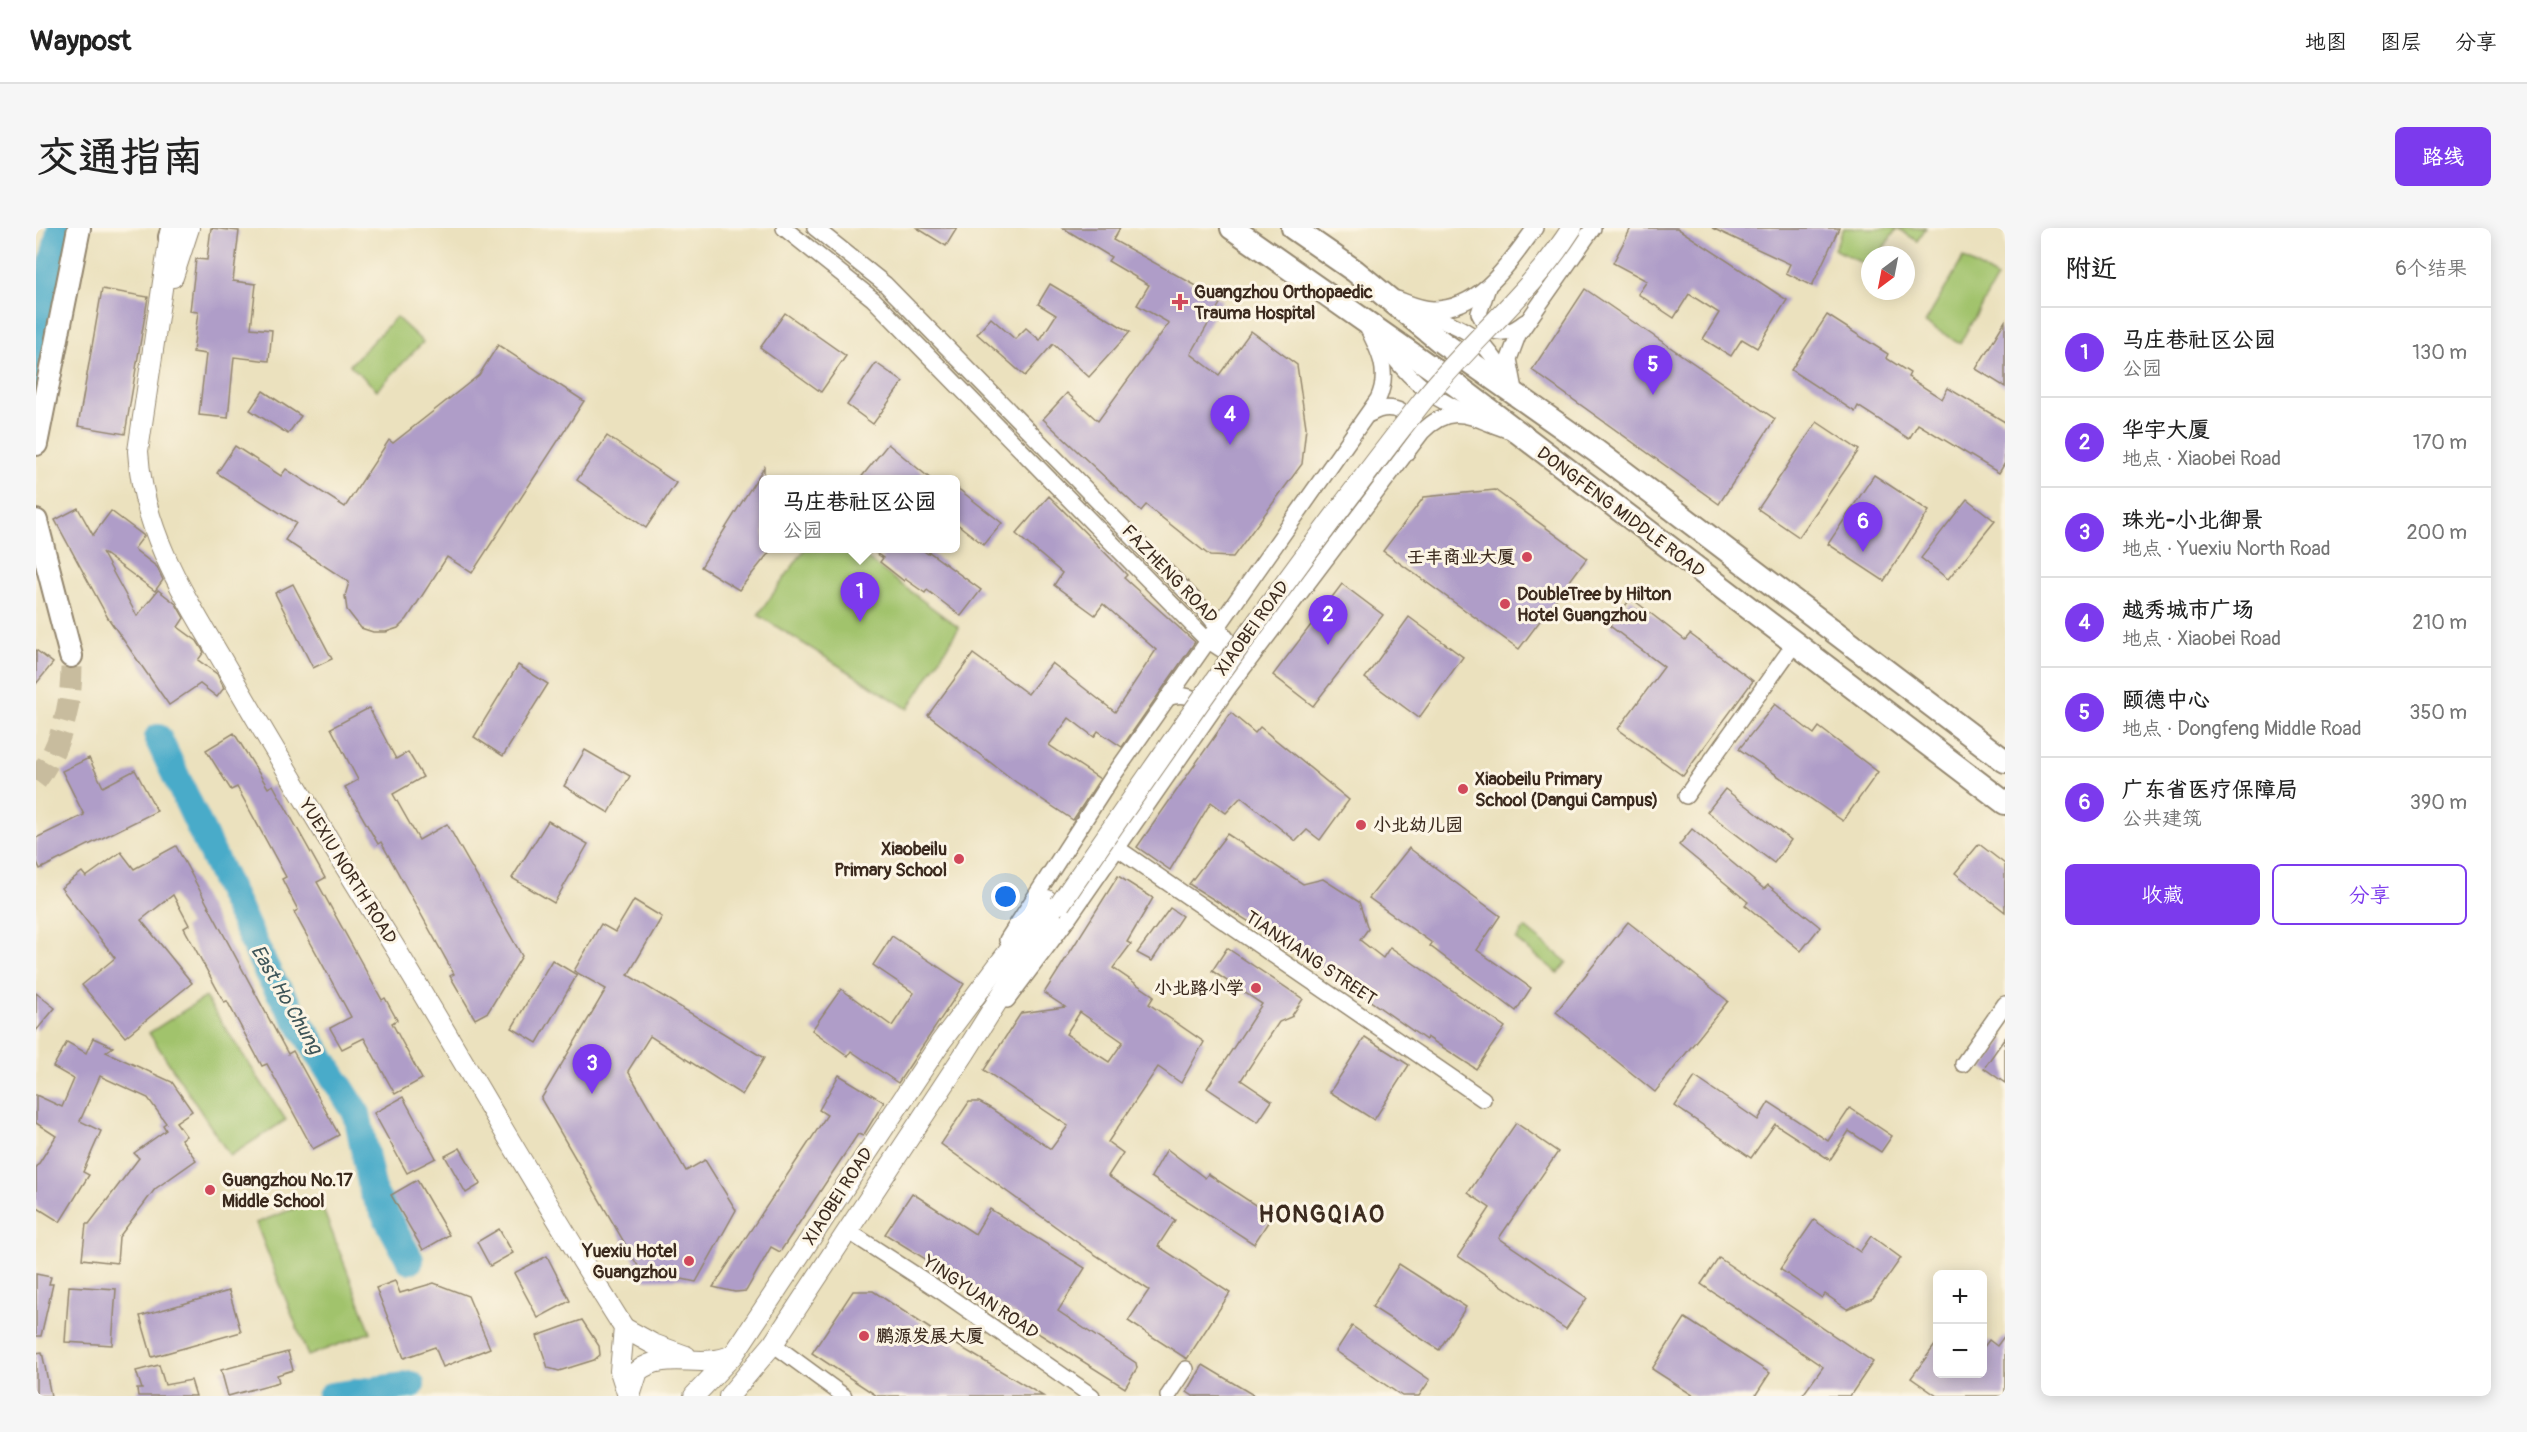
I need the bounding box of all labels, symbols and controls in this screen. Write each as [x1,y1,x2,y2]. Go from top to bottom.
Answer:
text: Waypost [30,24,131,59]
text: 地图 [2305,29,2347,56]
text: 图层 [2380,29,2422,56]
text: 分享 [2455,29,2497,56]
button: 路线 [2395,127,2491,186]
text: 交通指南 [36,132,204,184]
north arrow [1861,246,1915,300]
text: 附近 [2065,253,2117,285]
text: 6个结果 [2395,256,2467,281]
place label: Guangzhou Orthopaedic Trauma Hospital [1193,281,1373,325]
marker: Guangzhou Orthopaedic Trauma Hospital [1171,293,1189,311]
text: 马庄巷社区公园 [2122,326,2276,354]
text: 1 [2081,340,2088,365]
text: 130 m [2412,340,2467,365]
pin: 5 [1634,346,1672,395]
text: 公园 [2122,356,2162,381]
pin: 4 [1210,396,1250,445]
text: 华宇大厦 [2122,416,2210,444]
text: 2 [2079,430,2090,455]
text: 170 m [2413,430,2467,455]
street label: DONGFENG MIDDLE ROAD [1532,442,1709,583]
text: 地点 · Xiaobei Road [2122,446,2281,471]
popup [759,475,960,553]
text: 马庄巷社区公园 [782,488,937,516]
pin: 6 [1844,502,1882,552]
text: 珠光-小北御景 [2122,506,2263,534]
text: 公园 [782,518,822,543]
street label: FAZHENG ROAD [1117,520,1223,629]
text: 3 [2079,520,2090,545]
text: 200 m [2406,520,2467,545]
text: 地点 · Yuexiu North Road [2122,536,2331,561]
place label: 壬丰商业大厦 [1407,546,1515,569]
marker: 壬丰商业大厦 [1520,550,1534,564]
pin: 1 [840,572,880,622]
street label: XIAOBEI ROAD [1210,576,1295,680]
place label: DoubleTree by Hilton Hotel Guangzhou [1517,583,1671,627]
pin: 2 [1308,596,1348,645]
text: 越秀城市广场 [2122,596,2254,624]
marker: DoubleTree by Hilton Hotel Guangzhou [1498,597,1512,611]
text: 4 [2079,610,2090,635]
text: 210 m [2412,610,2467,635]
text: 地点 · Xiaobei Road [2122,626,2281,651]
text: 颐德中心 [2122,686,2210,714]
text: 5 [2079,700,2090,725]
text: 350 m [2409,700,2467,725]
text: 地点 · Dongfeng Middle Road [2122,716,2362,741]
place label: Xiaobeilu Primary School (Dangui Campus) [1475,768,1658,812]
text: 广东省医疗保障局 [2122,776,2298,804]
marker: Xiaobeilu Primary School (Dangui Campus) [1456,782,1470,796]
text: 6 [2079,790,2090,815]
text: 390 m [2410,790,2467,815]
street label: YUEXIU NORTH ROAD [293,794,402,948]
text: 公共建筑 [2122,806,2202,831]
place label: 小北幼儿园 [1373,814,1463,837]
marker: 小北幼儿园 [1354,818,1368,832]
place label: Xiaobeilu Primary School [834,838,947,882]
marker: Xiaobeilu Primary School [952,852,966,866]
button: 收藏 [2065,864,2260,925]
button: 分享 [2272,864,2467,925]
your location [991,882,1020,911]
street label: TIANXIANG STREET [1241,906,1381,1011]
water label: East Ho Chung [245,940,329,1060]
place label: 小北路小学 [1154,977,1244,1000]
marker: 小北路小学 [1249,981,1263,995]
pin: 3 [572,1044,612,1094]
street label: XIAOBEI ROAD [798,1143,878,1249]
place label: Guangzhou No.17 Middle School [222,1169,353,1213]
marker: Guangzhou No.17 Middle School [203,1183,217,1197]
district label: HONGQIAO [1259,1200,1385,1229]
place label: Yuexiu Hotel Guangzhou [582,1240,677,1284]
street label: YINGYUAN ROAD [918,1250,1043,1345]
marker: Yuexiu Hotel Guangzhou [682,1254,696,1268]
map controls [1933,1270,1987,1378]
button: + [1933,1270,1987,1324]
button: − [1933,1324,1987,1378]
place label: 鹏源发展大厦 [876,1325,984,1348]
marker: 鹏源发展大厦 [857,1329,871,1343]

